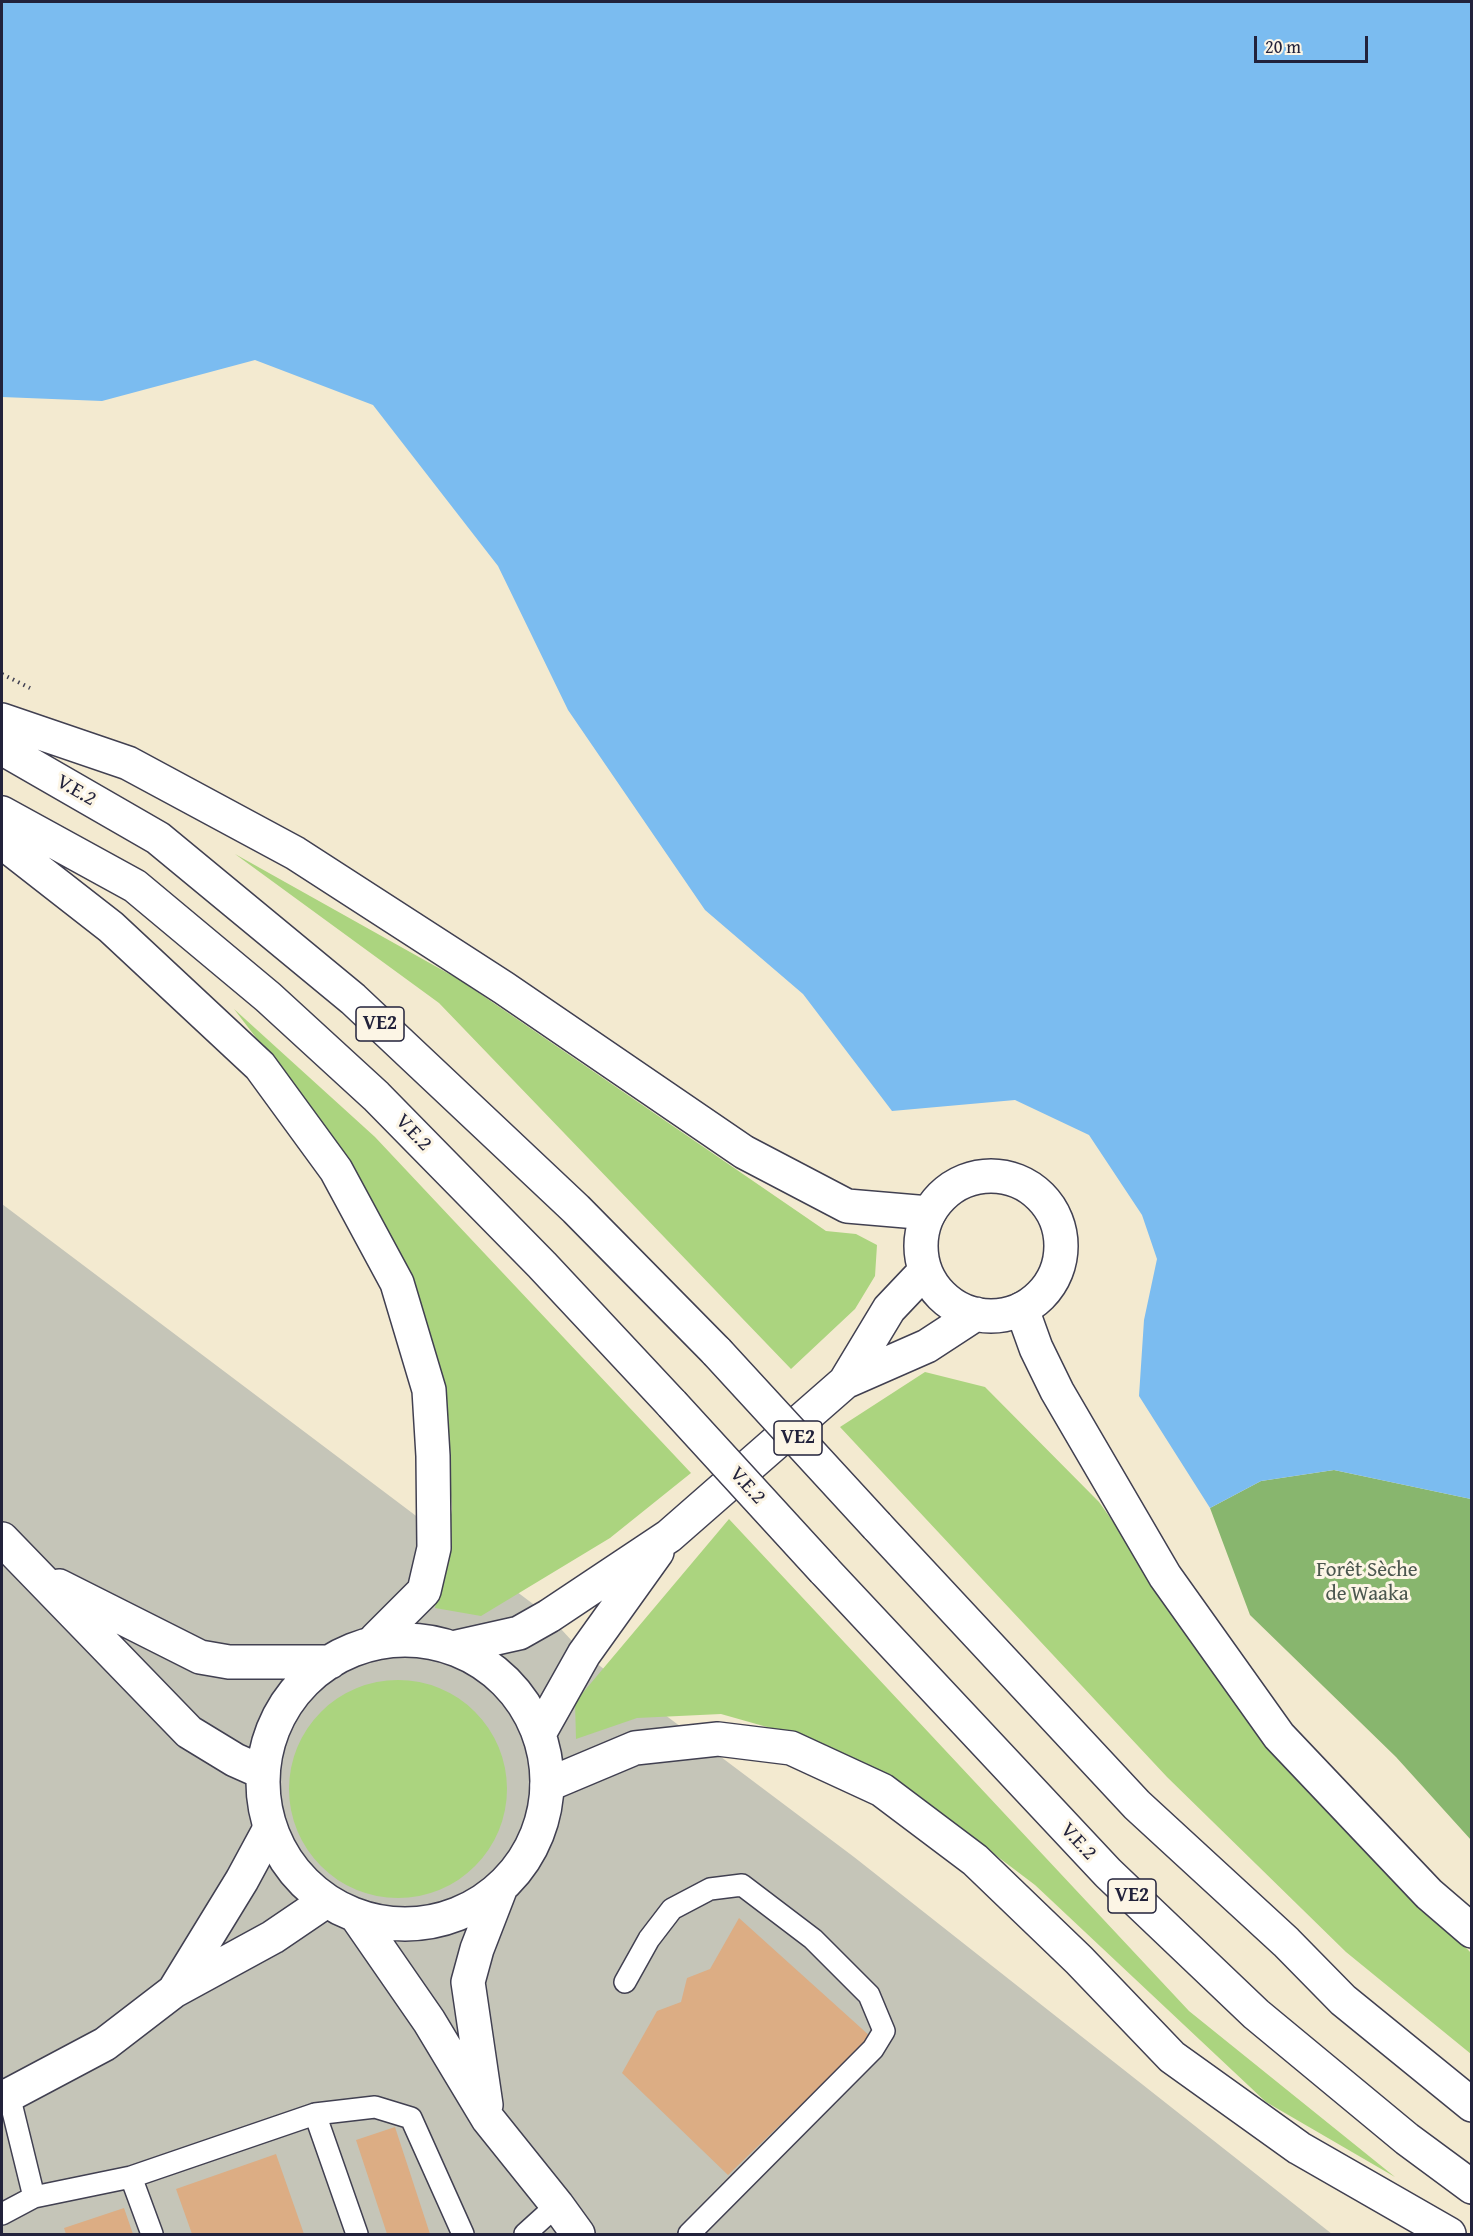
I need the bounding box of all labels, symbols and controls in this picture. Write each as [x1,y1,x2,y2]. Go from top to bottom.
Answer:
scale bar [1257,24,1371,62]
text: 20 m [1265,33,1301,60]
street label: V.E.2 [52,770,100,812]
road number: VE2 [356,1007,404,1041]
street label: V.E.2 [389,1109,437,1157]
road number: VE2 [774,1421,822,1455]
street label: V.E.2 [724,1462,770,1510]
park label: Forêt Sèche de Waaka [1316,1558,1418,1608]
street label: V.E.2 [1054,1818,1102,1866]
road number: VE2 [1108,1879,1156,1913]

